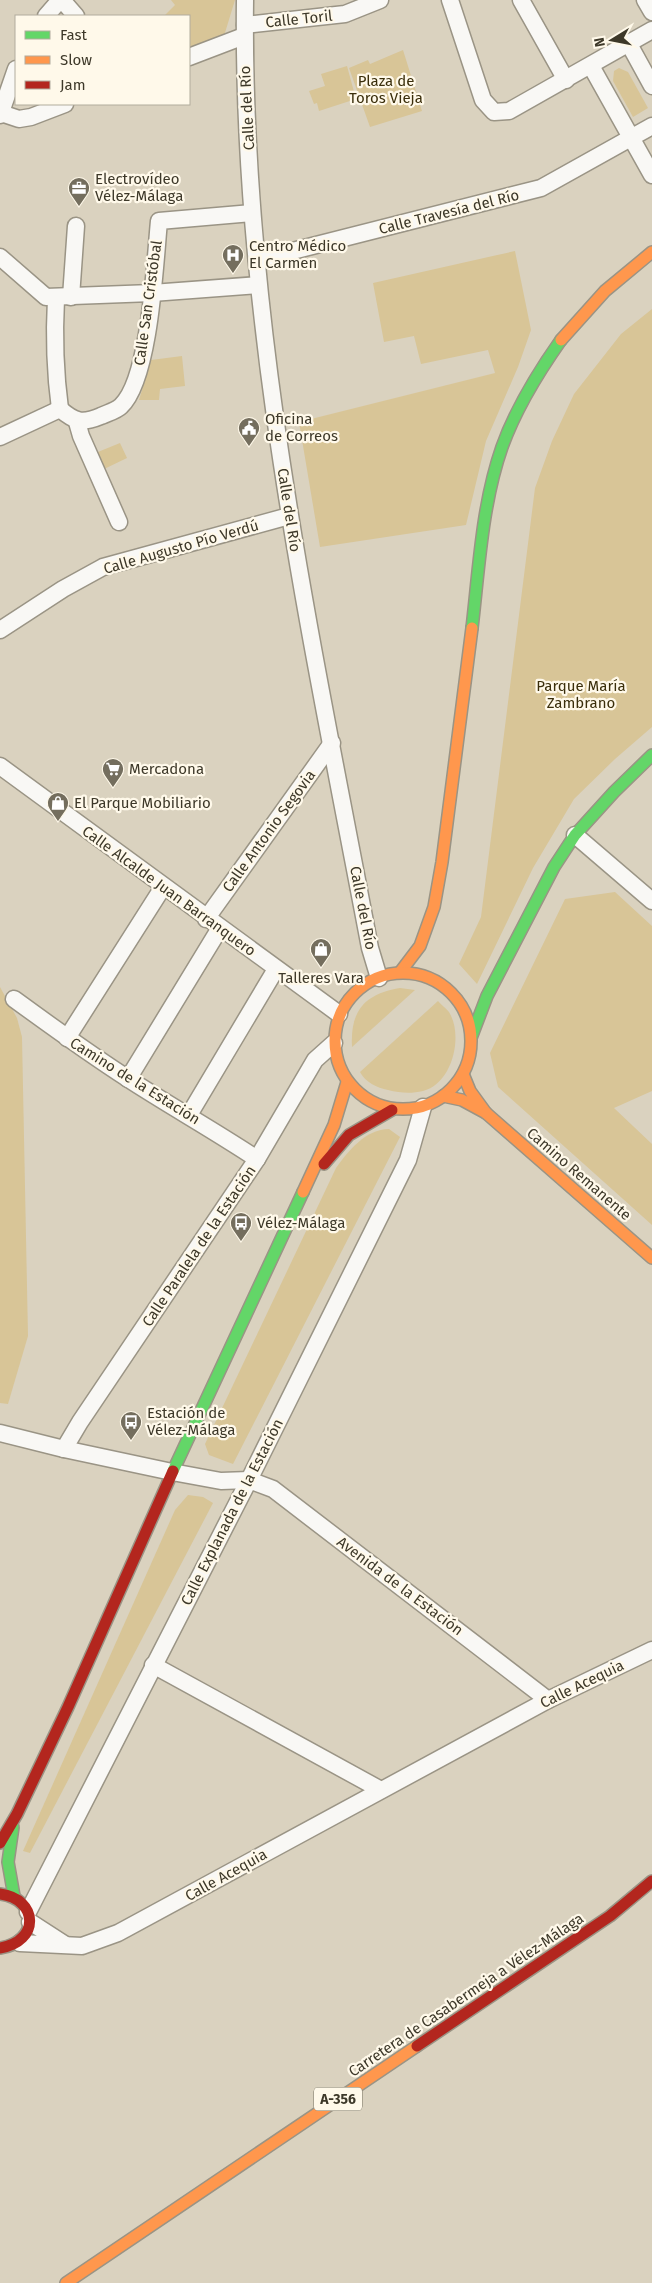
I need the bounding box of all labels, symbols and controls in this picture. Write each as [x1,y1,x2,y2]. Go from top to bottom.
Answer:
street label: Calle Toril [265,6,334,31]
legend [15,15,190,105]
north arrow [587,15,637,65]
text: Fast [60,26,87,44]
text: N [591,36,609,48]
text: Slow [60,51,92,69]
street label: Calle del Río [236,65,258,151]
park label: Plaza de Toros Vieja [349,72,423,107]
text: Jam [60,76,86,94]
place label: Electrovídeo Vélez-Málaga [95,170,183,205]
office icon: Electrovídeo Vélez-Málaga [67,176,91,207]
street label: Calle Travesía del Río [377,186,521,238]
place label: Centro Médico El Carmen [249,237,346,272]
street label: Calle San Cristóbal [130,238,166,367]
hospital icon: Centro Médico El Carmen [221,243,245,274]
place label: Oficina de Correos [265,410,338,445]
public building icon: Oficina de Correos [237,416,261,447]
street label: Calle del Río [273,467,305,553]
street label: Calle Augusto Pío Verdú [101,516,261,578]
park label: Parque María Zambrano [536,677,626,712]
supermarket icon: Mercadona [101,757,125,788]
place label: Mercadona [129,760,204,778]
street label: Calle Antonio Segovia [219,766,319,896]
shop icon: El Parque Mobiliario [46,791,70,822]
place label: El Parque Mobiliario [74,794,211,812]
street label: Calle Alcalde Juan Barranquero [79,822,259,960]
street label: Calle del Río [346,865,380,951]
shop icon: Talleres Vara [309,937,333,968]
place label: Talleres Vara [278,969,364,987]
street label: Camino de la Estación [67,1034,203,1128]
street label: Camino Remanente [523,1124,635,1224]
street label: Calle Paralela de la Estación [138,1162,260,1330]
bus stop icon: Vélez-Málaga [229,1211,253,1242]
place label: Vélez-Málaga [257,1214,345,1232]
place label: Estación de Vélez-Málaga [147,1404,235,1439]
bus stop icon: Estación de Vélez-Málaga [119,1410,143,1441]
street label: Calle Explanada de la Estación [177,1416,287,1608]
street label: Avenida de la Estación [333,1533,467,1639]
street label: Calle Acequia [537,1656,627,1712]
street label: Calle Acequia [182,1845,270,1905]
street label: Carretera de Casabermeja a Vélez-Málaga [345,1909,587,2081]
road number: A-356 [314,2088,362,2110]

